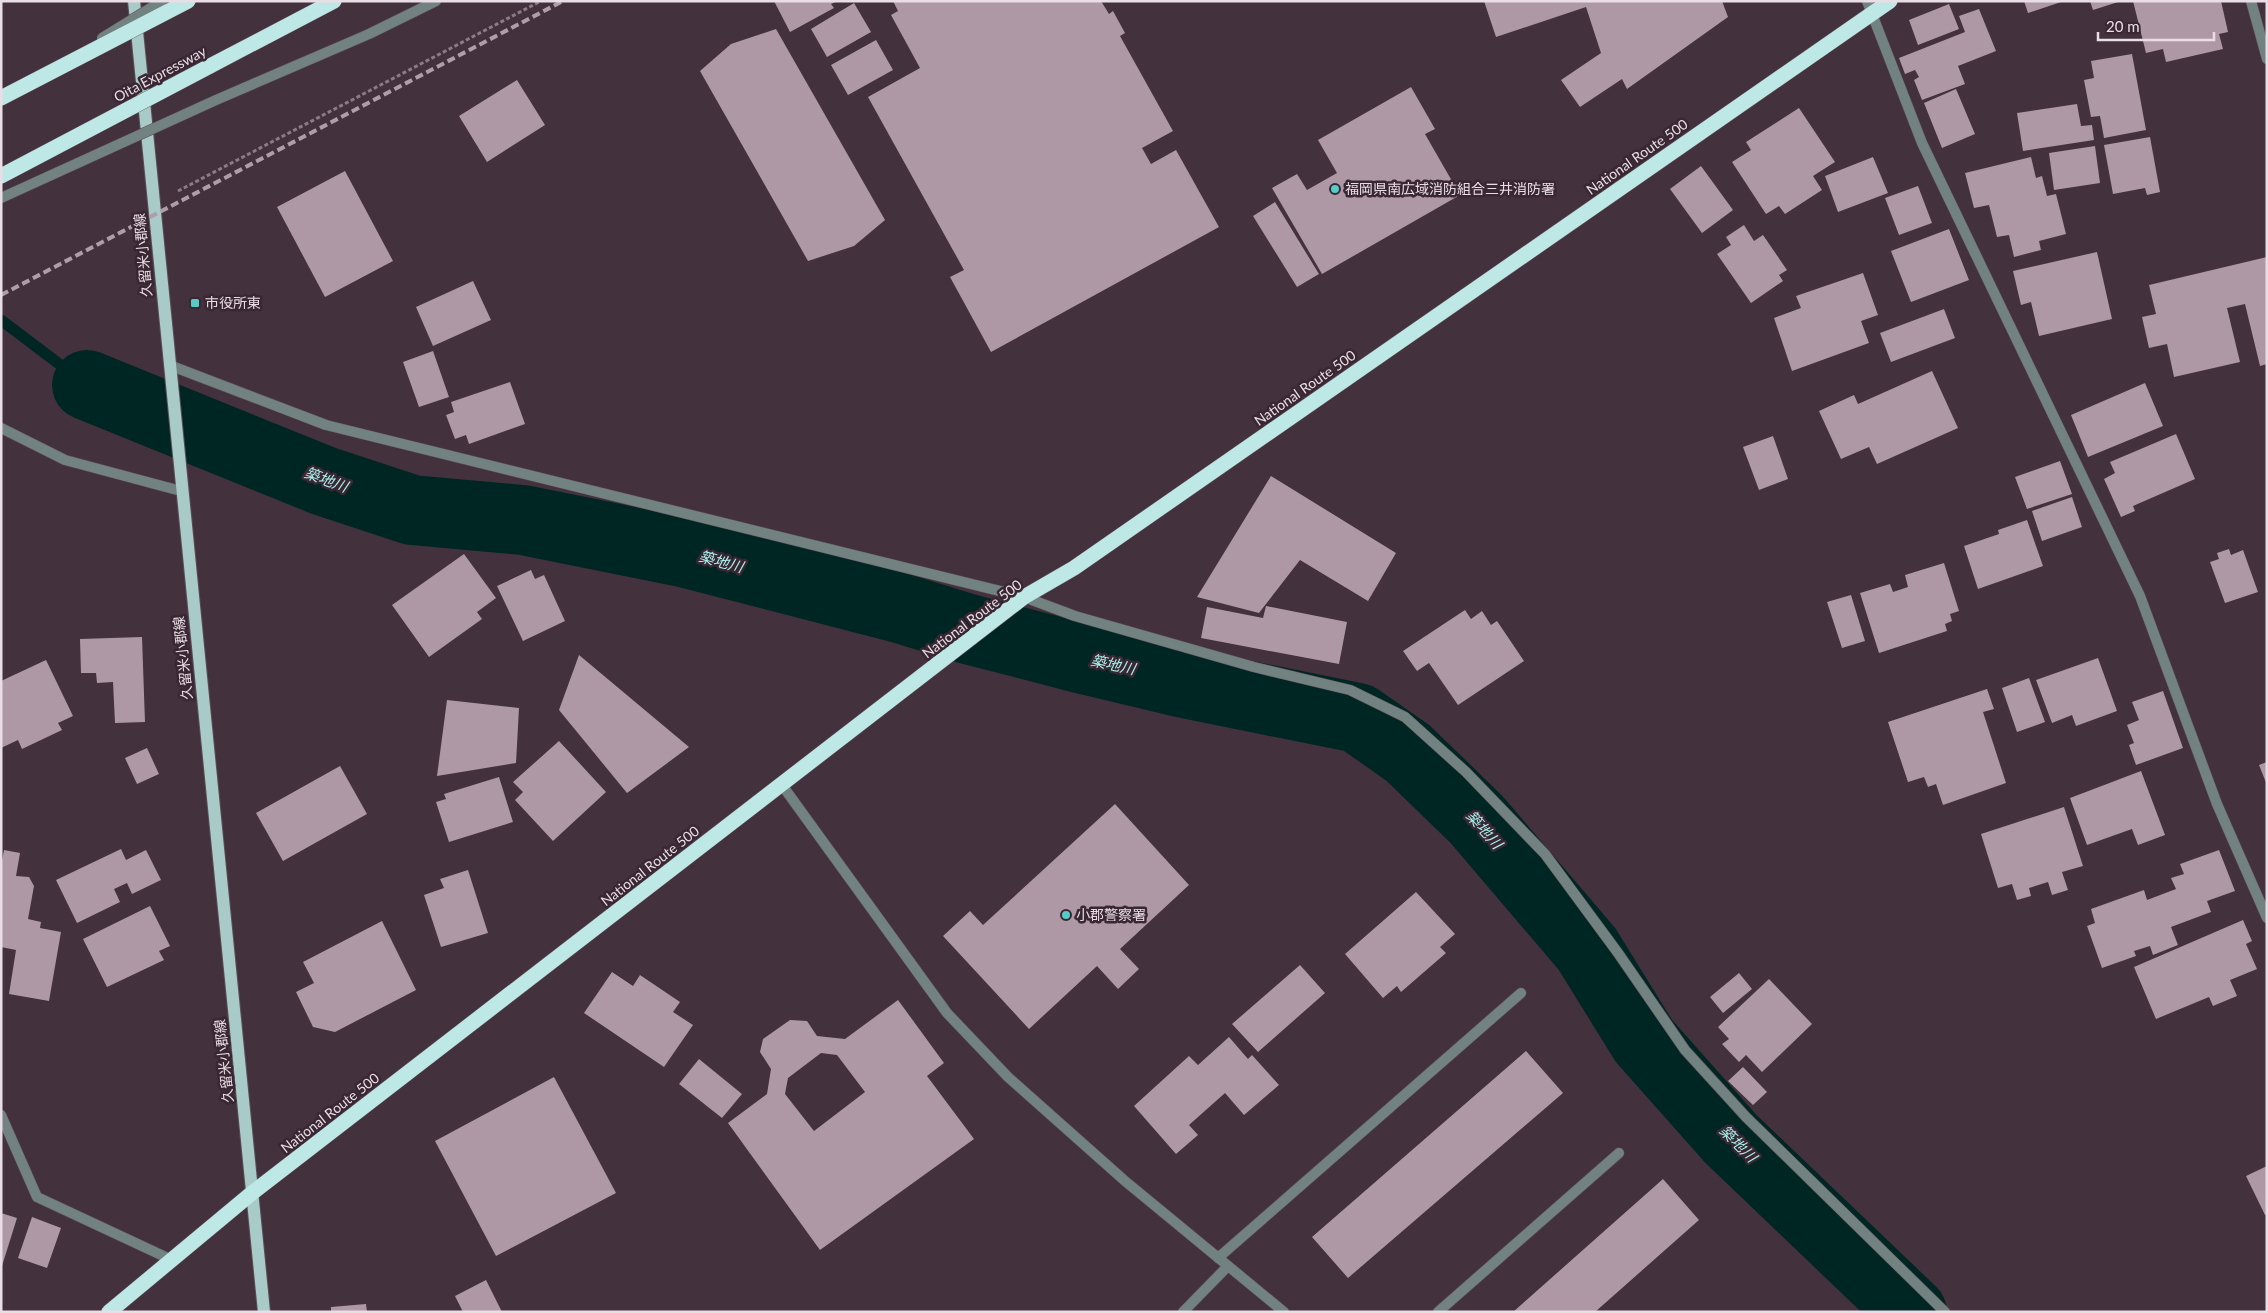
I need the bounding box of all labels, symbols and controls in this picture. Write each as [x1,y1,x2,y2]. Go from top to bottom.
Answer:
scale bar [2098,10,2214,42]
text: 20 m [2106,17,2140,35]
street label: Oita Expressway [111,42,210,105]
street label: National Route 500 [1583,115,1691,198]
place label: 福岡県南広域消防組合三井消防署 [1345,180,1555,197]
marker: 福岡県南広域消防組合三井消防署 [1329,183,1341,195]
street label: 久留米小郡線 [130,212,155,298]
place label: 市役所東 [205,294,261,311]
marker: 市役所東 [189,297,201,309]
street label: National Route 500 [1251,346,1359,429]
water label: 築地川 [302,463,352,496]
water label: 築地川 [697,547,747,576]
street label: National Route 500 [919,576,1025,661]
street label: 久留米小郡線 [170,615,195,701]
water label: 築地川 [1089,651,1139,678]
water label: 築地川 [1463,807,1508,854]
street label: National Route 500 [597,822,702,909]
place label: 小郡警察署 [1076,906,1146,923]
marker: 小郡警察署 [1060,909,1072,921]
street label: 久留米小郡線 [211,1018,236,1104]
street label: National Route 500 [277,1069,382,1156]
water label: 築地川 [1716,1121,1762,1167]

